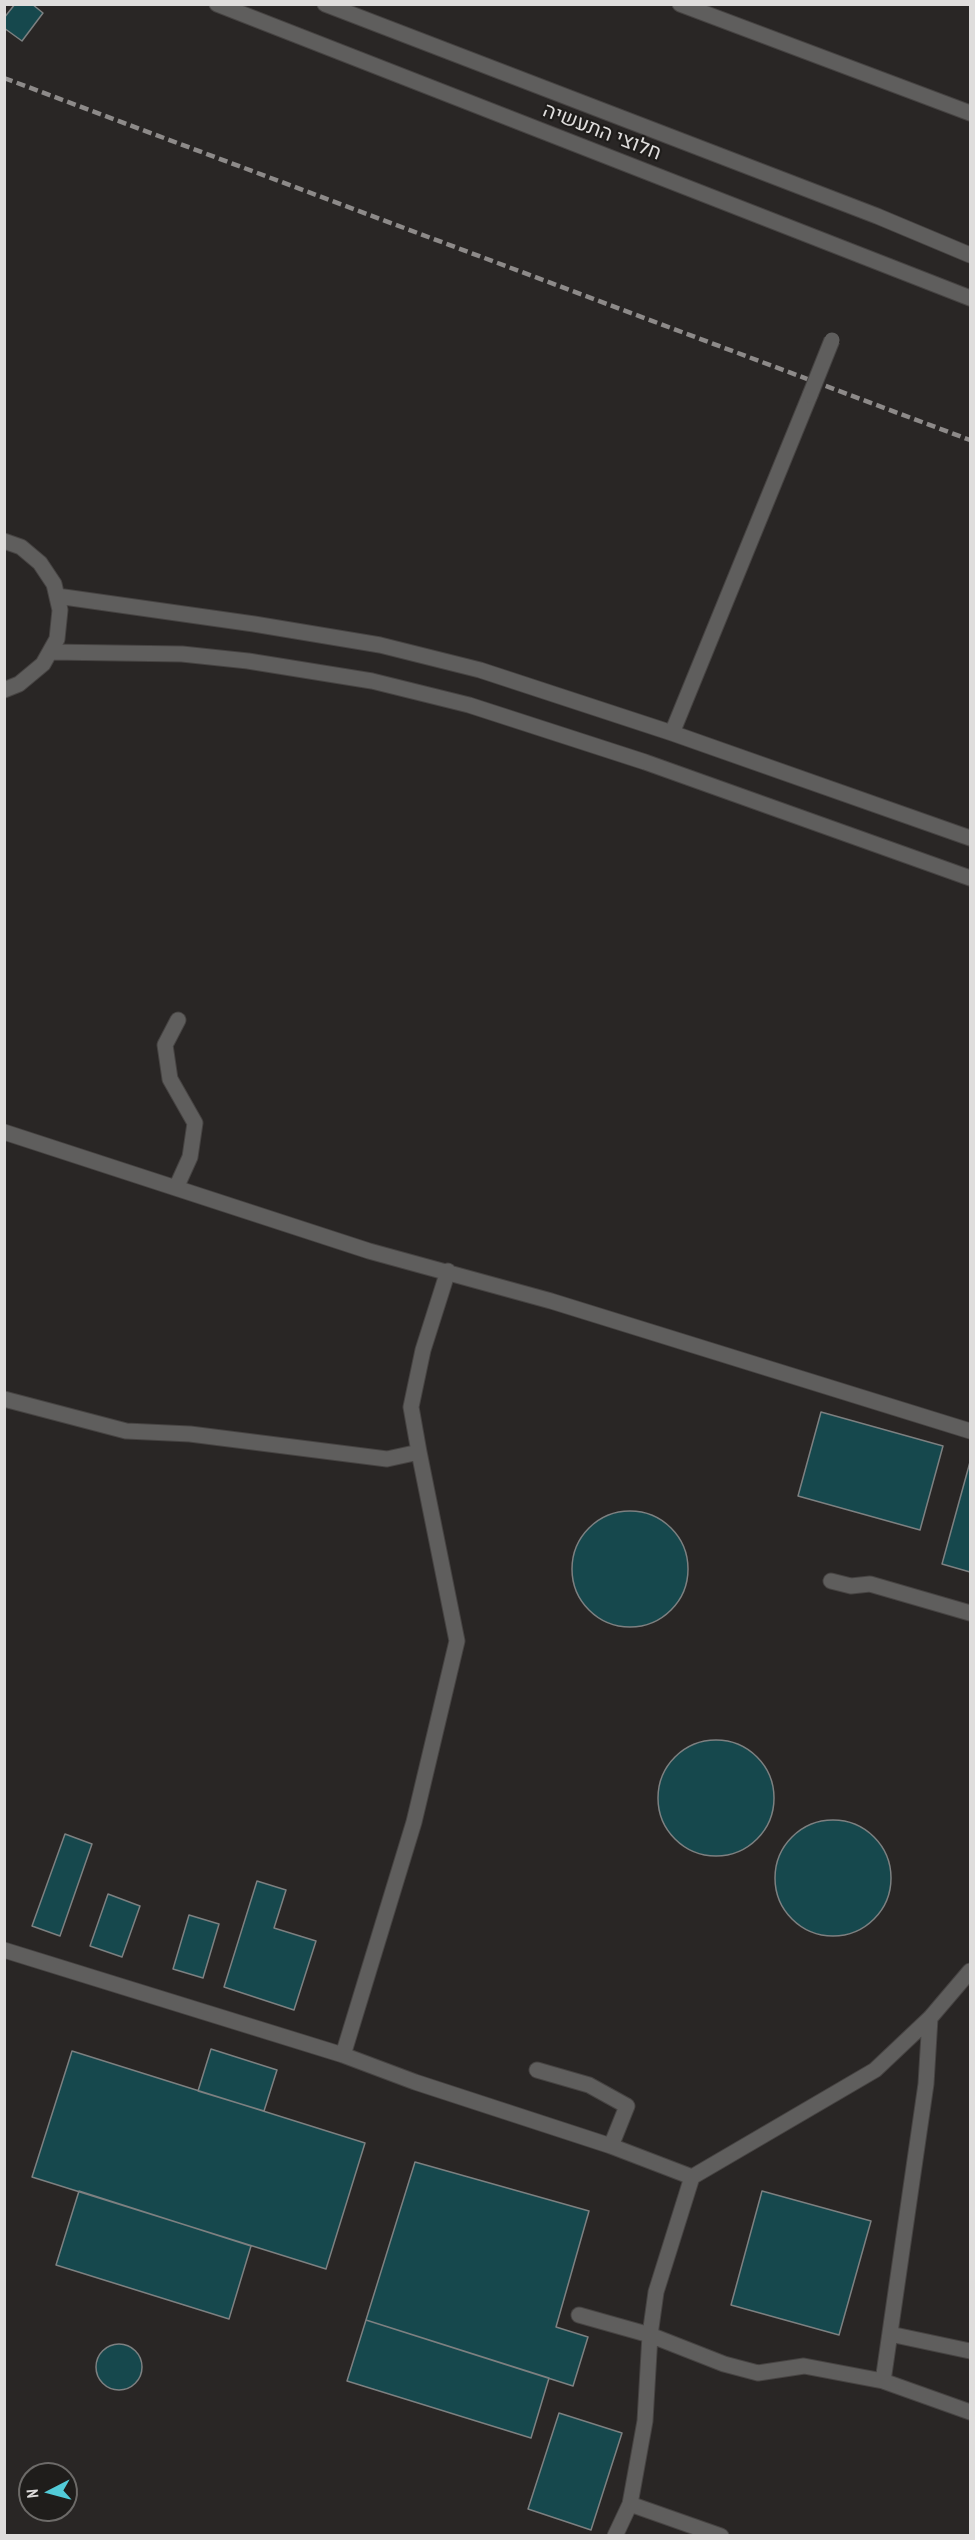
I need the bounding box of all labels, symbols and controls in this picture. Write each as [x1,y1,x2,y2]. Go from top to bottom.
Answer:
street label: חלוצי התעשיה [539,98,665,166]
north arrow [18,2462,78,2522]
text: N [22,2488,42,2499]

